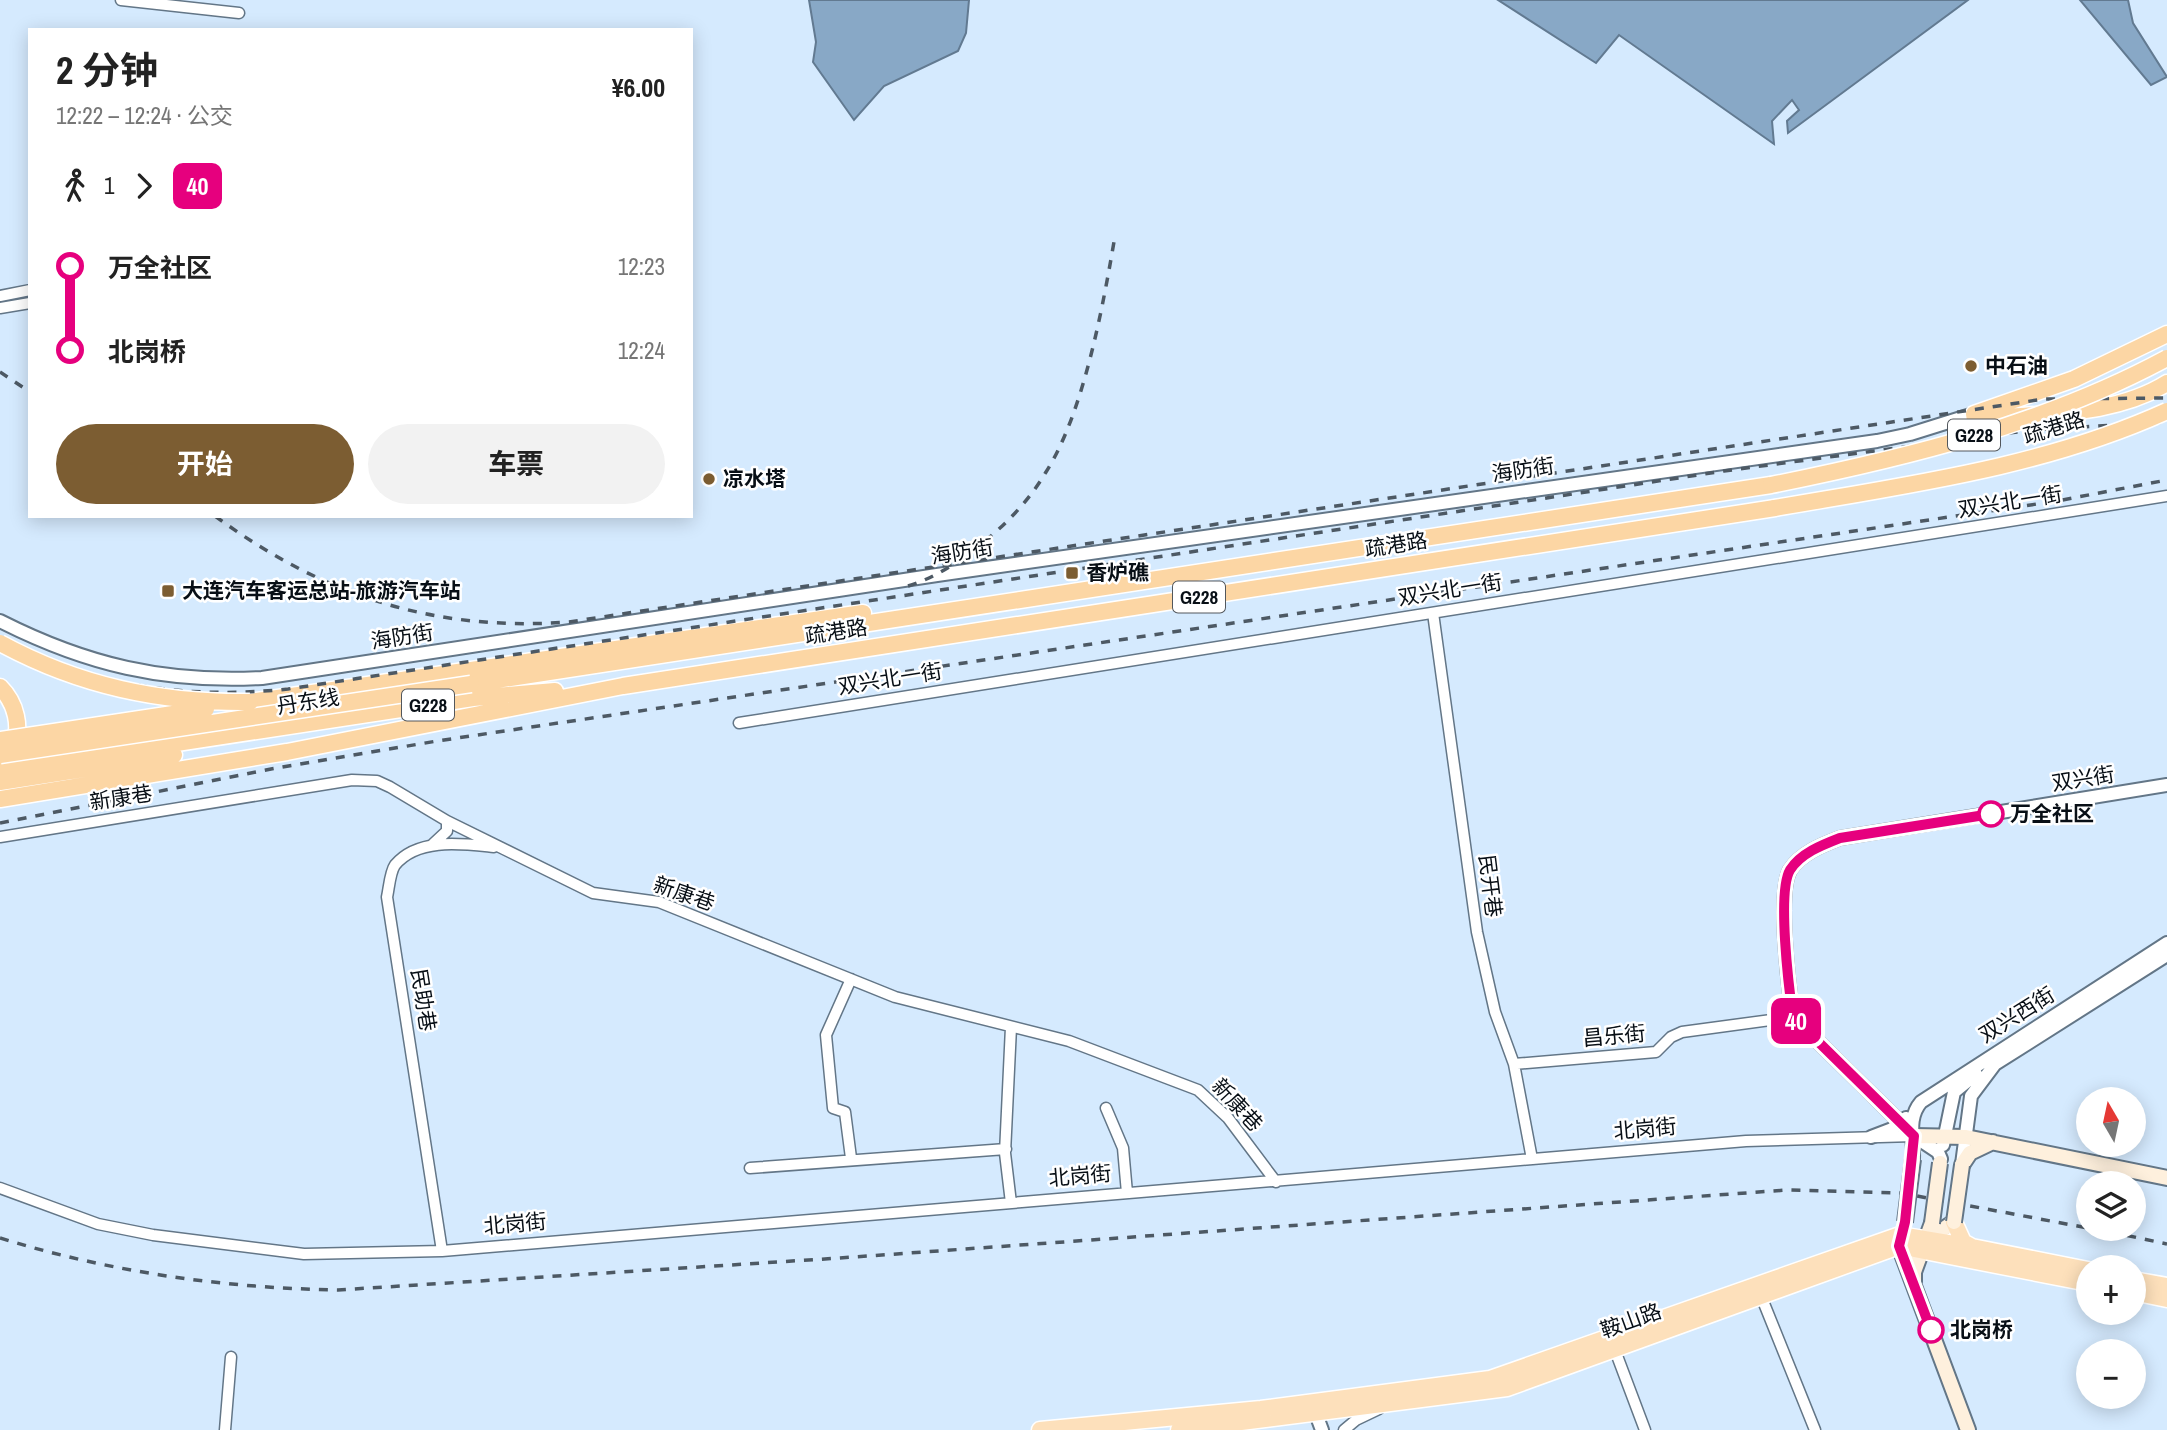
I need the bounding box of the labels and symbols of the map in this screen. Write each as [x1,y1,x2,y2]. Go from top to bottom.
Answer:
place label: 中石油 [1985,351,2048,380]
marker: 中石油 [1963,358,1979,374]
street label: 疏港路 [2019,404,2088,451]
road number: G228 [1948,420,2000,450]
street label: 海防街 [1490,451,1556,488]
place label: 凉水塔 [723,464,786,493]
marker: 凉水塔 [701,471,717,487]
street label: 双兴北一街 [1956,479,2064,524]
street label: 疏港路 [1363,525,1429,564]
street label: 海防街 [929,532,995,571]
place label: 香炉礁 [1086,558,1149,587]
marker: 香炉礁 [1064,565,1080,581]
street label: 双兴北一街 [1396,567,1504,612]
place label: 大连汽车客运总站-旅游汽车站 [182,576,461,605]
road number: G228 [1173,582,1225,612]
marker: 大连汽车客运总站-旅游汽车站 [160,583,176,599]
street label: 疏港路 [803,612,869,651]
street label: 海防街 [369,617,435,656]
street label: 双兴北一街 [836,656,944,701]
street label: 丹东线 [275,682,341,721]
road number: G228 [402,690,454,720]
street label: 双兴街 [2050,759,2116,798]
street label: 新康巷 [88,778,154,817]
place label: 万全社区 [2010,799,2094,828]
marker: 万全社区 [1978,801,2004,827]
street label: 民开巷 [1472,853,1509,919]
street label: 新康巷 [650,870,719,917]
street label: 民助巷 [404,967,443,1033]
street label: 双兴西街 [1973,980,2060,1049]
line badge: 40 [1764,998,1828,1044]
street label: 昌乐街 [1581,1018,1647,1053]
street label: 新康巷 [1205,1072,1269,1138]
north arrow [2076,1087,2146,1157]
street label: 北岗街 [1612,1111,1678,1146]
street label: 北岗街 [1047,1158,1113,1193]
street label: 北岗街 [482,1206,548,1241]
street label: 鞍山路 [1596,1296,1665,1345]
place label: 北岗桥 [1950,1315,2013,1344]
marker: 北岗桥 [1918,1317,1944,1343]

